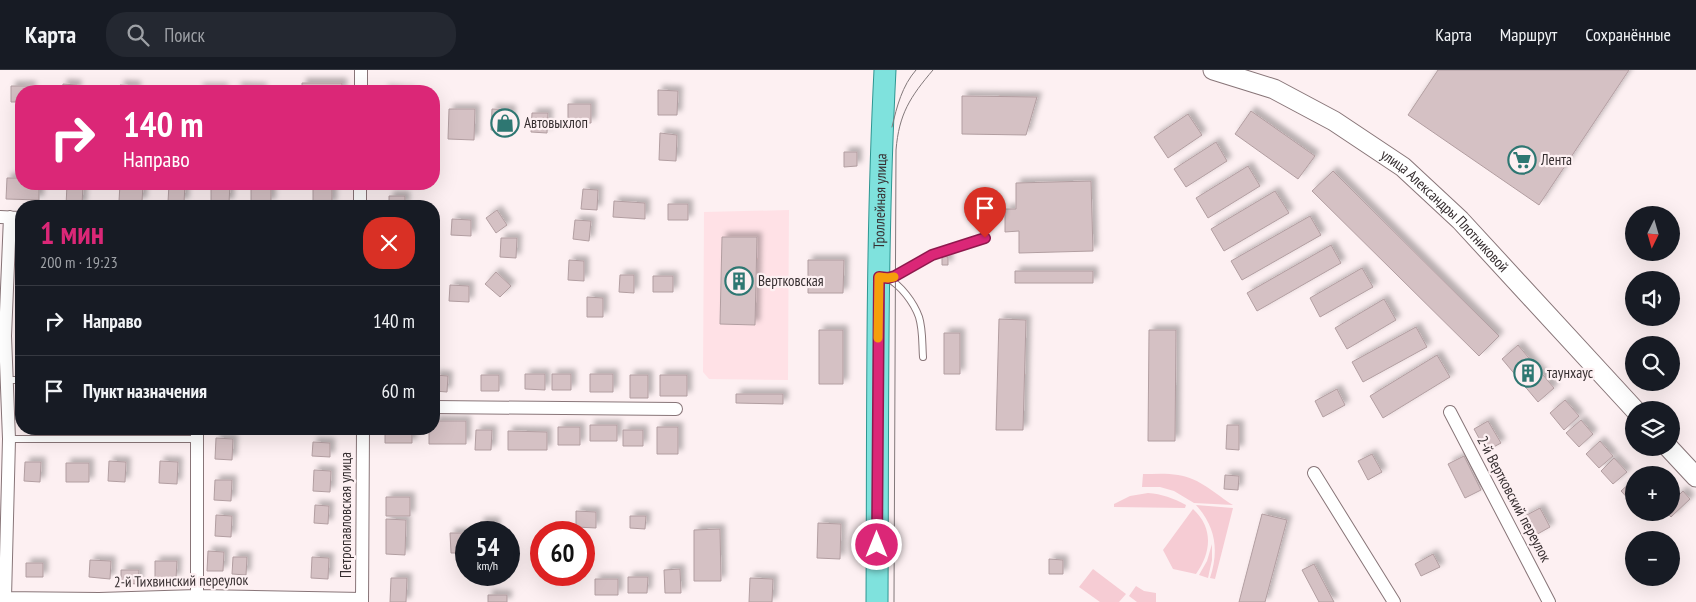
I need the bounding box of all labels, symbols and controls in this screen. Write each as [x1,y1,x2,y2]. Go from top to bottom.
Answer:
search box [106,12,456,57]
text: Карта [25,19,76,50]
icon: search [124,21,152,49]
text: Поиск [164,23,205,47]
text: Карта [1435,23,1472,46]
text: Маршрут [1500,23,1557,46]
text: Сохранённые [1585,23,1671,46]
text: 140 m [123,101,204,147]
icon: right [40,105,105,170]
shop icon: Автовыхлоп [490,108,520,138]
place label: Автовыхлоп [524,113,588,132]
text: Направо [123,145,190,173]
street label: улица Александры Плотниковой [1377,145,1513,276]
supermarket icon: Лента [1507,145,1537,175]
place label: Лента [1540,150,1572,169]
street label: Троллейная улица [869,153,891,249]
pin [964,187,1006,238]
icon: arrive [971,194,999,222]
north arrow [1625,206,1680,261]
map controls [1625,206,1680,586]
text: 1 мин [40,213,104,252]
button: close [363,217,415,269]
text: 200 m · 19:23 [40,252,118,272]
building icon: Вертковская [724,266,754,296]
place label: Вертковская [758,271,824,290]
button: sound [1625,271,1680,326]
icon: right [40,307,68,335]
text: Направо [83,309,142,333]
text: 140 m [373,309,415,333]
button: search [1625,336,1680,391]
building icon: таунхаус [1513,358,1543,388]
place label: таунхаус [1547,363,1594,382]
icon: arrive [40,377,68,405]
text: Пункт назначения [83,379,207,403]
text: 60 m [382,379,415,403]
button: layers [1625,401,1680,456]
street label: 2-й Вертковский переулок [1473,433,1556,565]
street label: Петропавловская улица [336,452,355,578]
button: + [1625,466,1680,521]
position arrow [850,518,902,570]
speed limit sign: 60 [530,521,595,586]
text: 54 [476,531,499,563]
button: − [1625,531,1680,586]
text: km/h [477,558,498,573]
street label: 2-й Тихвинский переулок [114,570,248,591]

